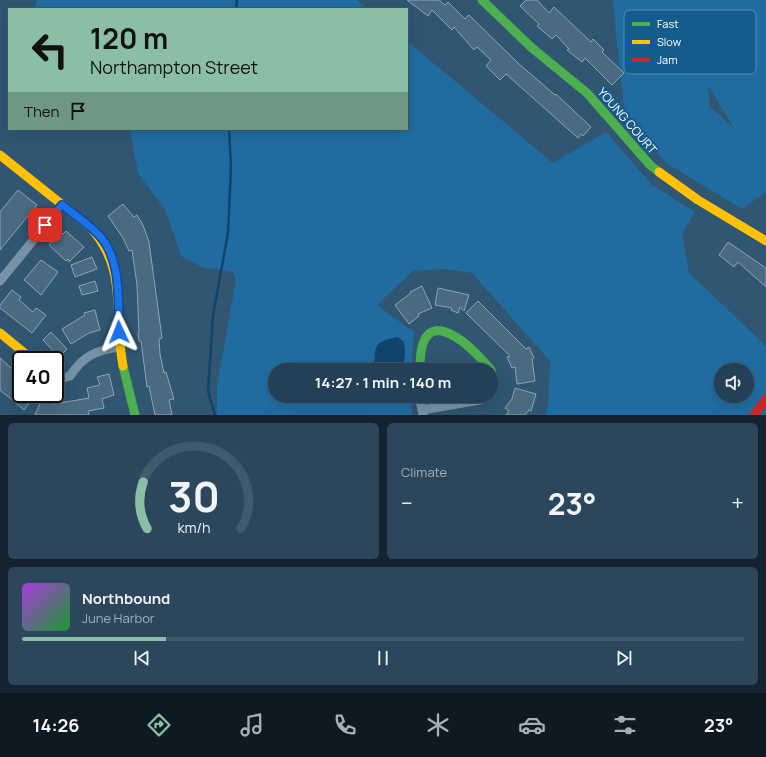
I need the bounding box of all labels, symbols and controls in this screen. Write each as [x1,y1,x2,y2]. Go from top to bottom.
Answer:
legend [624,10,756,74]
text: Fast [657,16,679,31]
text: 120 m [90,19,168,57]
icon: left [24,24,76,76]
text: Slow [657,34,682,49]
text: Jam [657,52,678,67]
text: Northampton Street [90,55,258,79]
street label: YOUNG COURT [594,84,661,158]
icon: arrive [67,100,89,122]
text: Then [24,101,59,122]
pin [28,208,62,242]
icon: arrive [34,214,56,236]
position arrow [98,311,140,353]
speed limit sign: 40 [12,351,64,403]
map controls [714,363,754,403]
button: sound [714,363,754,403]
text: 14:27 · 1 min · 140 m [315,372,451,393]
text: Climate [401,463,447,481]
text: 30 [168,468,219,524]
text: 23° [548,483,597,524]
text: − [401,488,413,518]
text: + [731,488,744,518]
text: km/h [177,518,210,537]
text: Northbound [82,588,170,609]
text: June Harbor [82,609,155,627]
icon: previous [131,647,153,669]
icon: pause [372,647,394,669]
icon: next [613,647,635,669]
icon: directions [145,711,173,739]
icon: music [238,711,266,739]
icon: phone [331,711,359,739]
icon: climate [424,711,452,739]
icon: car [518,711,546,739]
icon: filters [611,711,639,739]
text: 14:26 [33,713,80,737]
text: 23° [704,713,733,737]

